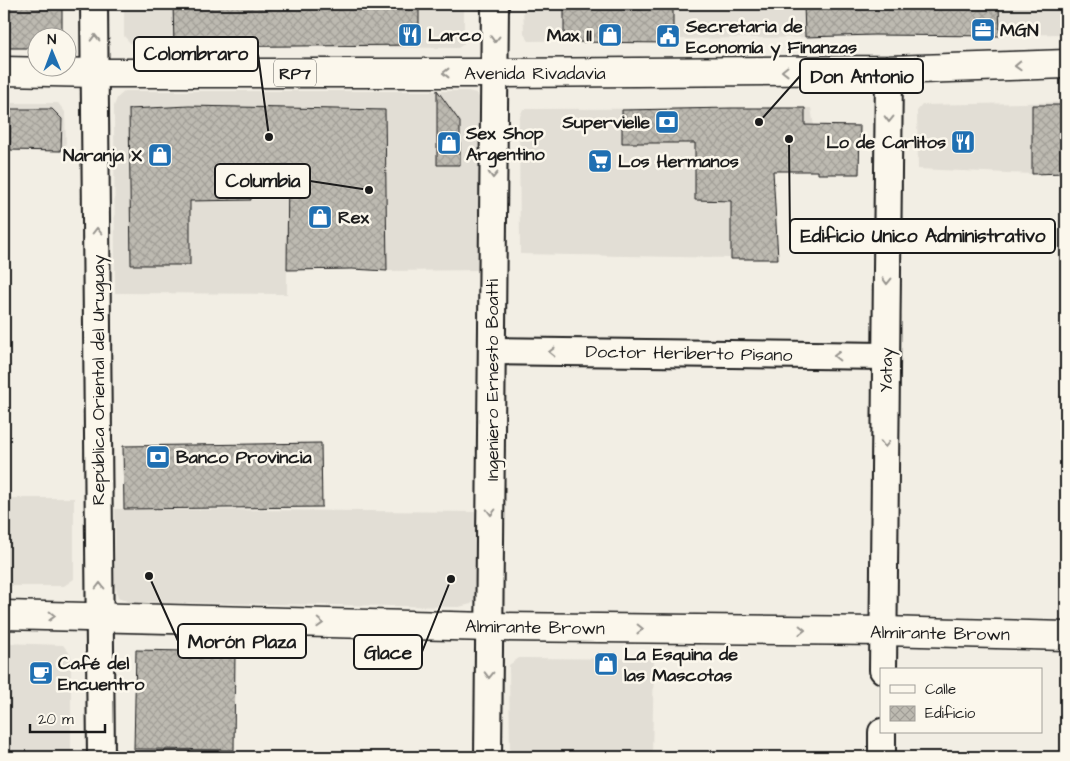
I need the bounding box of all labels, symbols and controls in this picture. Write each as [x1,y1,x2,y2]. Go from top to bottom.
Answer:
place label: Secretaria de Economía y Finanzas [685,14,857,61]
office icon: MGN [970,17,996,43]
place label: MGN [1000,18,1039,43]
restaurant icon: Larco [397,22,423,48]
shop icon: Max II [597,22,623,48]
place label: Larco [428,23,482,48]
place label: Max II [547,23,592,48]
public building icon: Secretaria de Economía y Finanzas [655,23,681,49]
north arrow [28,28,78,78]
text: N [47,30,57,50]
one-way arrow [90,34,100,42]
one-way arrow [490,35,500,43]
callout: Colombraro [134,37,258,71]
text: Colombraro [144,41,249,68]
road number: RP7 [274,59,316,86]
callout: Don Antonio [800,59,923,93]
one-way arrow [1013,60,1021,71]
street label: Avenida Rivadavia [464,61,606,86]
text: Don Antonio [810,64,914,91]
one-way arrow [781,66,788,76]
one-way arrow [441,68,449,78]
bank icon: Supervielle [654,109,680,135]
place label: Supervielle [561,110,650,135]
one-way arrow [883,115,894,123]
place label: Sex Shop Argentino [465,121,545,168]
restaurant icon: Lo de Carlitos [950,129,976,155]
shop icon: Sex Shop Argentino [436,130,462,156]
place label: Lo de Carlitos [826,130,946,155]
shop icon: Naranja X [147,142,173,168]
place label: Naranja X [63,143,142,168]
supermarket icon: Los Hermanos [587,148,613,174]
place label: Los Hermanos [618,149,739,174]
callout: Columbia [215,164,310,198]
text: Columbia [226,168,301,195]
one-way arrow [488,171,498,179]
shop icon: Rex [307,204,333,230]
place label: Rex [338,205,370,230]
callout: Edificio Unico Administrativo [790,219,1055,253]
text: Edificio Unico Administrativo [801,223,1046,250]
one-way arrow [92,227,102,234]
street label: República Oriental del Uruguay [86,255,112,505]
one-way arrow [882,278,892,285]
street label: Ingeniero Ernesto Boatti [480,279,506,481]
street label: Doctor Heriberto Pisano [585,339,793,368]
one-way arrow [548,346,556,357]
street label: Yatay [874,347,900,393]
one-way arrow [833,350,841,361]
one-way arrow [880,440,890,448]
bank icon: Banco Provincia [145,444,171,470]
place label: Banco Provincia [176,445,312,470]
one-way arrow [485,508,496,516]
one-way arrow [95,582,105,590]
one-way arrow [49,611,57,621]
street label: Almirante Brown [465,614,605,641]
one-way arrow [316,617,324,628]
street label: Almirante Brown [870,620,1010,647]
callout: Morón Plaza [178,624,306,658]
one-way arrow [636,624,644,634]
one-way arrow [799,625,807,635]
text: Morón Plaza [188,629,297,656]
callout: Glace [354,635,422,669]
text: Glace [364,640,413,667]
place label: La Esquina de las Mascotas [624,642,738,688]
place label: Café del Encuentro [58,651,145,697]
shop icon: La Esquina de las Mascotas [593,651,619,677]
cafe icon: Café del Encuentro [28,660,54,686]
legend [880,668,1042,734]
one-way arrow [484,671,494,679]
text: Calle [925,679,956,700]
scale bar [30,701,105,733]
text: Edificio [925,703,976,724]
text: 20 m [38,709,74,730]

